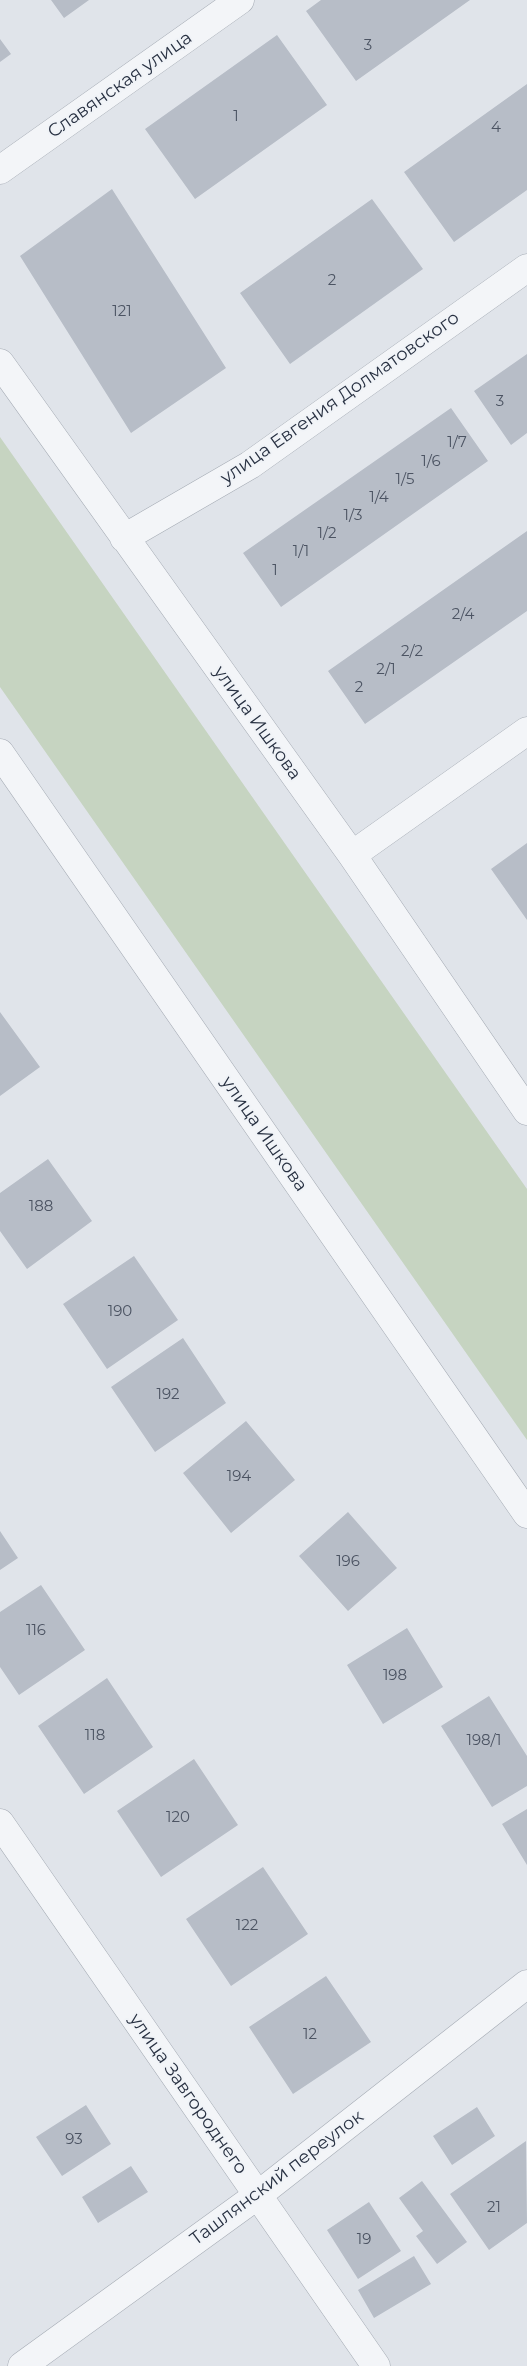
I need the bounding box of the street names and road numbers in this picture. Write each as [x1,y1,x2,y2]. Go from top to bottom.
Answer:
street label: Славянская улица [44,27,196,143]
street label: улица Евгения Долматовского [217,307,463,489]
street label: улица Ишкова [208,662,306,784]
street label: улица Ишкова [216,1072,312,1196]
street label: улица Завгороднего [124,2009,252,2179]
street label: Ташлянский переулок [186,2106,368,2250]

